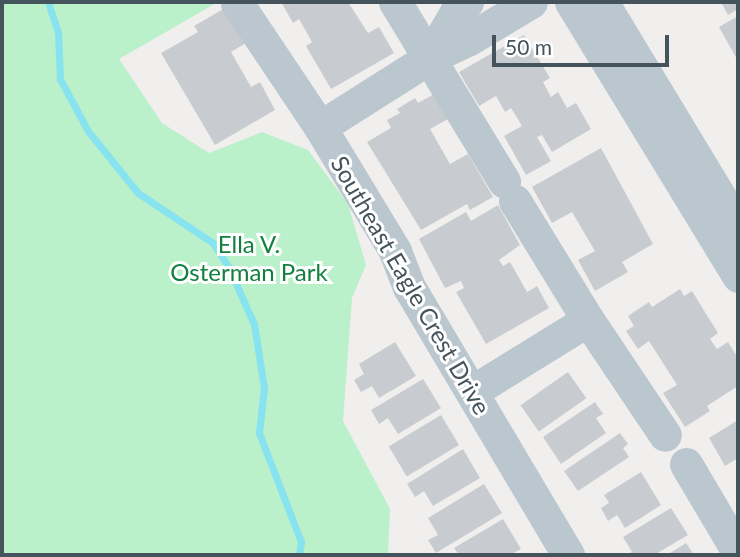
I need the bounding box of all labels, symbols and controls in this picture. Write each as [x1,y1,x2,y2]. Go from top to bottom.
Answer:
scale bar [495,21,672,65]
text: 50 m [505,34,552,59]
street label: Southeast Eagle Crest Drive [325,151,497,419]
park label: Ella V. Osterman Park [170,230,328,286]

